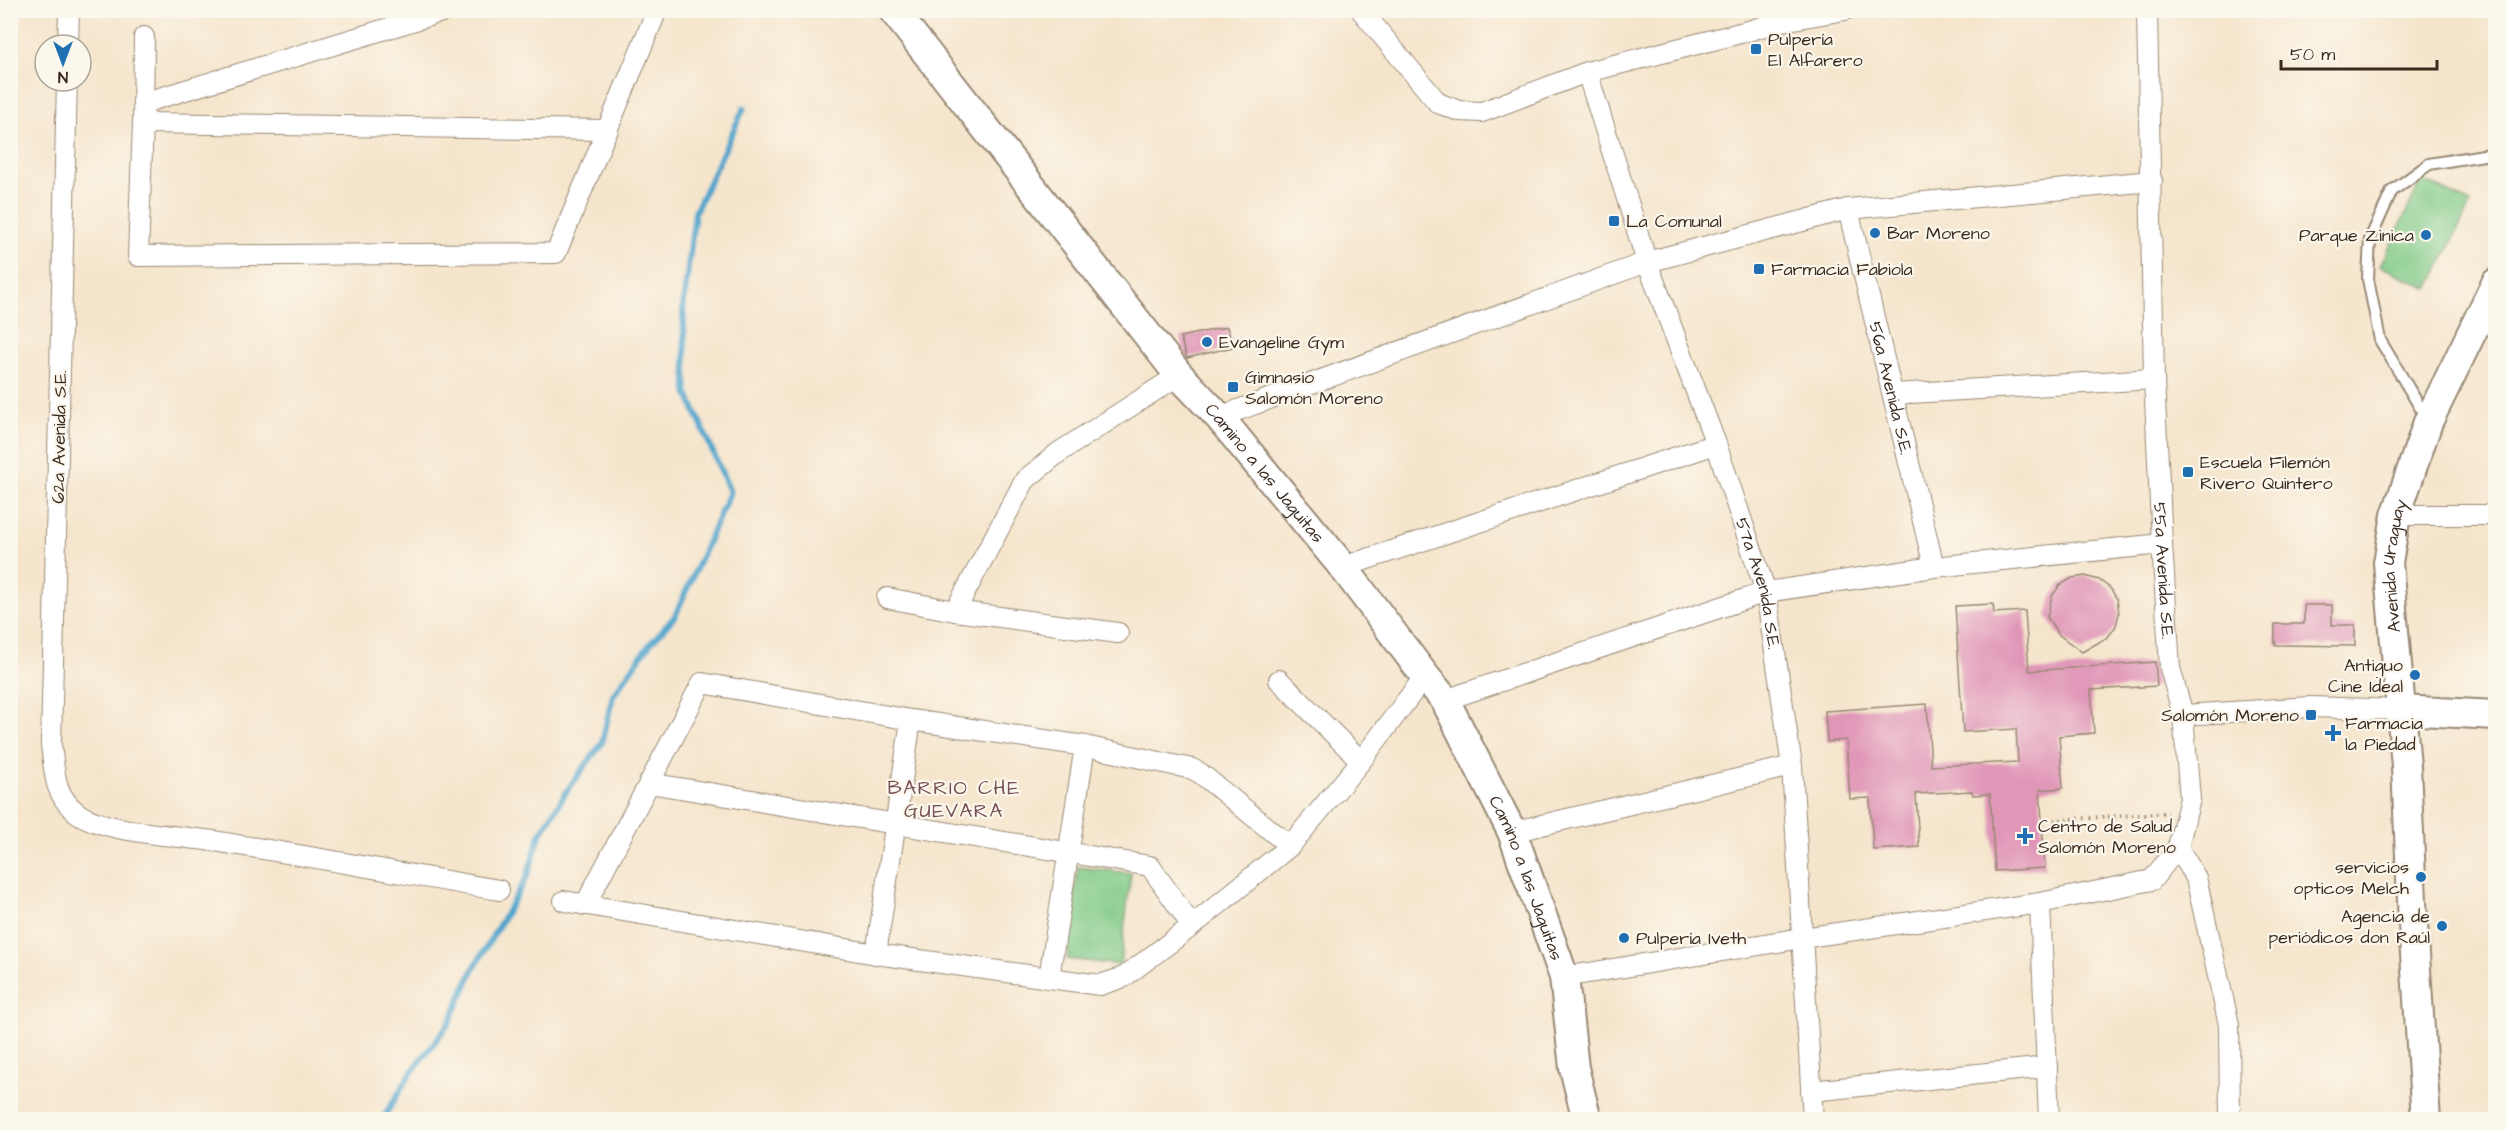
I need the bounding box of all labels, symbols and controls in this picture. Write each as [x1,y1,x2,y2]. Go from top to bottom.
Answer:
place label: Pulpería El Alfarero [1768,27,1863,73]
north arrow [33,33,93,93]
scale bar [2281,33,2437,71]
marker: Pulpería El Alfarero [1749,42,1763,56]
text: 50 m [2290,42,2335,67]
text: N [58,66,68,88]
place label: La Comunal [1626,209,1722,234]
marker: La Comunal [1607,214,1621,228]
place label: Bar Moreno [1887,221,1990,246]
place label: Parque Zinica [2299,223,2414,248]
marker: Bar Moreno [1868,226,1882,240]
marker: Parque Zinica [2419,228,2433,242]
place label: Farmacia Fabiola [1771,257,1913,282]
marker: Farmacia Fabiola [1752,262,1766,276]
street label: 56a Avenida S.E. [1862,319,1918,457]
place label: Evangeline Gym [1219,330,1344,356]
marker: Evangeline Gym [1200,335,1214,349]
place label: Gimnasio Salomón Moreno [1245,365,1383,411]
street label: 62a Avenida S.E. [46,370,73,504]
marker: Gimnasio Salomón Moreno [1226,380,1240,394]
street label: Camino a las Jaguitas [1199,398,1330,548]
place label: Escuela Filemón Rivero Quintero [2200,450,2333,496]
marker: Escuela Filemón Rivero Quintero [2181,465,2195,479]
street label: Avenida Uraguay [2376,496,2415,634]
street label: 55a Avenida S.E. [2147,502,2180,640]
street label: 57a Avenida S.E. [1729,514,1786,651]
place label: Antiguo Cine Ideal [2328,653,2403,699]
marker: Antiguo Cine Ideal [2408,668,2422,682]
place label: Salomón Moreno [2161,703,2299,728]
marker: Salomón Moreno [2304,708,2318,722]
place label: Farmacia la Piedad [2345,711,2423,757]
marker: Farmacia la Piedad [2326,726,2340,740]
district label: BARRIO CHE GUEVARA [887,774,1021,825]
street label: Camino a las Jaguitas [1483,791,1569,964]
place label: Centro de Salud Salomón Moreno [2038,814,2176,860]
marker: Centro de Salud Salomón Moreno [2016,827,2034,845]
place label: servicios opticos Melch [2293,855,2409,901]
marker: servicios opticos Melch [2414,870,2428,884]
place label: Agencia de periódicos don Raúl [2268,904,2430,950]
marker: Agencia de periódicos don Raúl [2435,919,2449,933]
place label: Pulpería Iveth [1636,926,1746,951]
marker: Pulpería Iveth [1617,931,1631,945]

